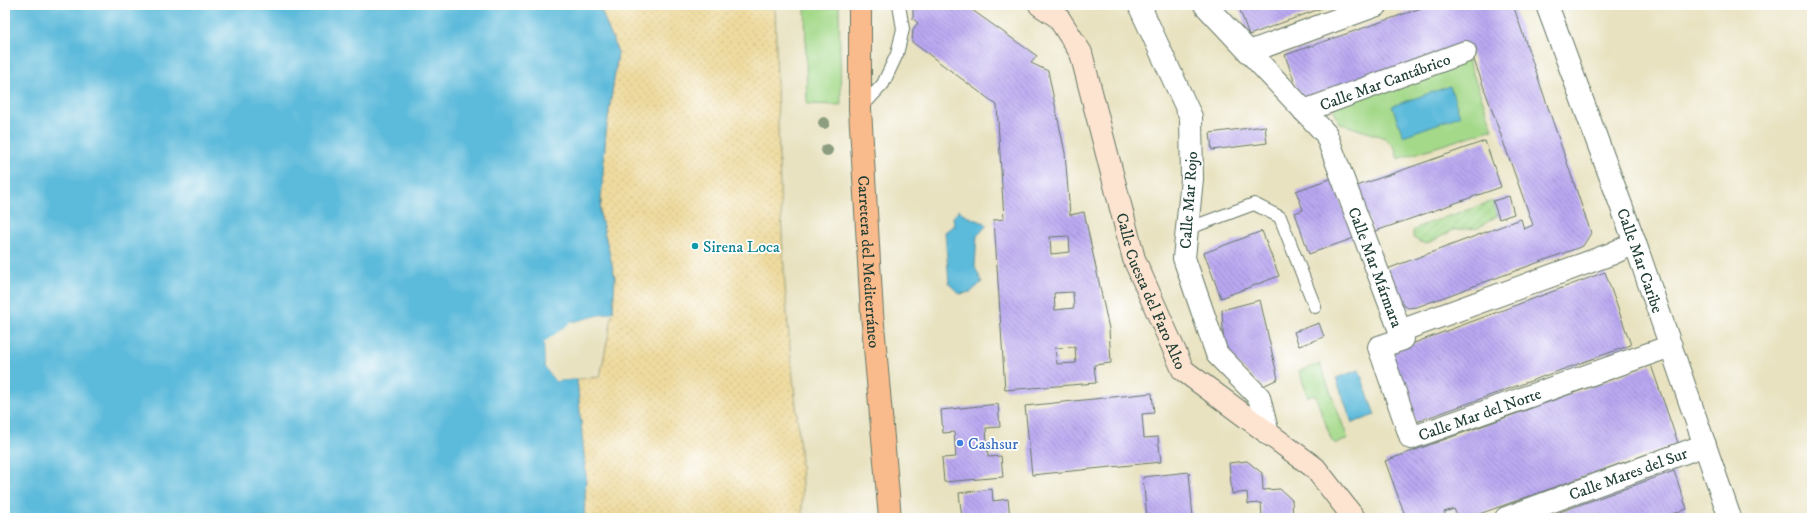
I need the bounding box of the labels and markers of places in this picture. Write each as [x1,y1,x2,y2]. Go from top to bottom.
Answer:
place label: Sirena Loca [703,237,780,257]
marker: Sirena Loca [690,241,700,251]
place label: Cashsur [968,434,1018,454]
marker: Cashsur [955,438,965,448]

